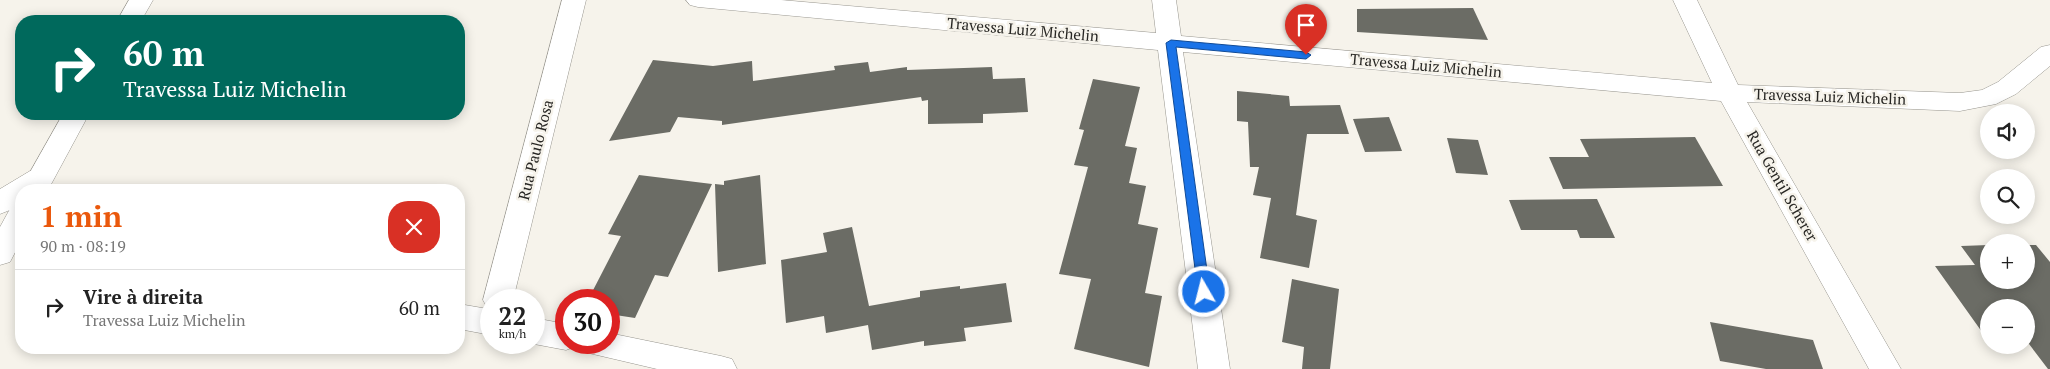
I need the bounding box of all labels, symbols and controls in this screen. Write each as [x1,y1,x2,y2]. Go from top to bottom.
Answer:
pin [1285,4,1327,55]
icon: arrive [1292,11,1320,39]
street label: Travessa Luiz Michelin [946,12,1100,46]
text: 60 m [123,30,204,76]
icon: right [40,35,105,100]
street label: Travessa Luiz Michelin [1349,48,1503,82]
text: Travessa Luiz Michelin [123,74,347,103]
street label: Travessa Luiz Michelin [1754,83,1907,109]
street label: Rua Paulo Rosa [513,97,557,202]
map controls [1980,104,2035,354]
button: sound [1980,104,2035,159]
street label: Rua Gentil Scherer [1743,126,1823,245]
button: search [1980,169,2035,224]
text: 1 min [40,196,122,236]
button: close [388,201,440,253]
button: + [1980,234,2035,289]
text: 90 m · 08:19 [40,235,126,257]
position arrow [1177,265,1229,317]
text: Vire à direita [83,284,203,309]
speed limit sign: 30 [555,289,620,354]
icon: right [40,293,68,321]
text: 60 m [399,295,440,320]
text: 22 [498,299,527,332]
button: − [1980,299,2035,354]
text: Travessa Luiz Michelin [83,309,246,331]
text: km/h [499,326,526,341]

